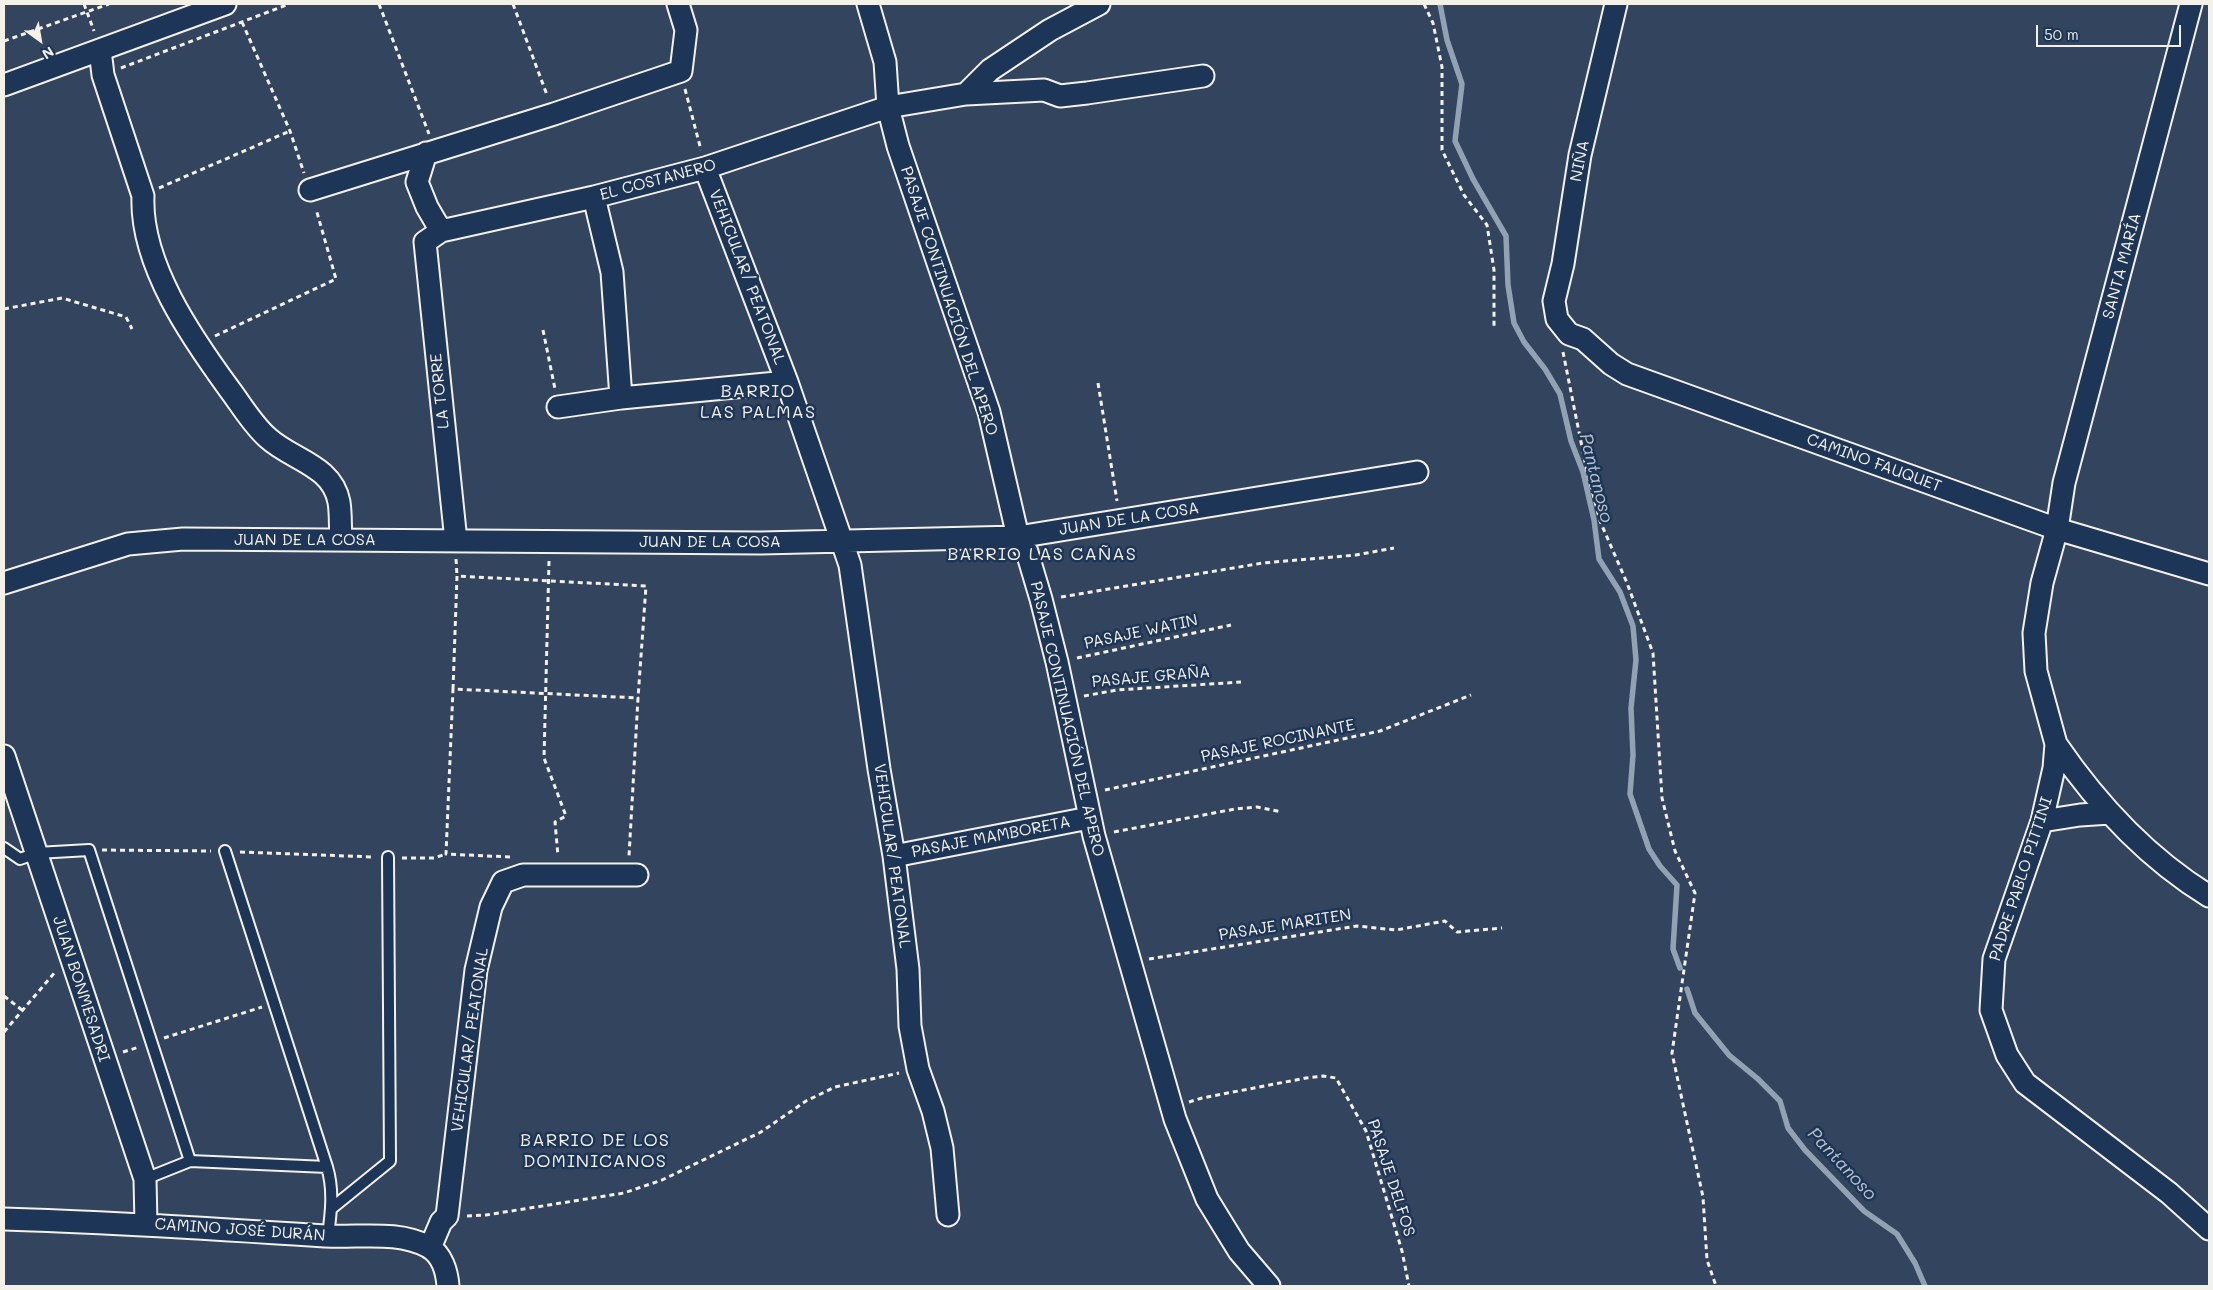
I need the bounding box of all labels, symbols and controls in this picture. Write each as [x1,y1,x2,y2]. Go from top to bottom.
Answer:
north arrow [15,15,65,65]
scale bar [2038,15,2183,47]
text: 50 m [2044,24,2079,44]
text: N [39,42,58,64]
street label: NIÑA [1567,139,1593,183]
street label: EL COSTANERO [598,155,718,205]
street label: PASAJE CONTINUACIÓN DEL APERO [896,164,1002,438]
street label: VEHICULAR/ PEATONAL [705,187,789,367]
street label: SANTA MARÍA [2099,211,2145,321]
street label: LA TORRE [426,352,454,430]
district label: BARRIO LAS PALMAS [699,380,817,422]
street label: CAMINO FAUQUET [1804,430,1944,496]
water label: Pantanoso [1574,431,1618,525]
street label: JUAN DE LA COSA [1058,498,1200,540]
street label: JUAN DE LA COSA [234,530,376,550]
street label: JUAN DE LA COSA [639,532,781,552]
district label: BARRIO LAS CAÑAS [945,543,1139,565]
street label: PASAJE CONTINUACIÓN DEL APERO [1026,580,1108,858]
street label: PASAJE WATIN [1082,611,1200,653]
street label: PASAJE GRAÑA [1091,662,1211,692]
street label: PASAJE ROCINANTE [1199,715,1357,767]
street label: VEHICULAR/ PEATONAL [870,763,914,949]
street label: PADRE PABLO PITTINI [1985,795,2057,963]
street label: PASAJE MAMBORETA [910,812,1072,862]
street label: PASAJE MARITEN [1217,905,1353,945]
street label: JUAN BONMESADRI [48,914,114,1064]
street label: VEHICULAR/ PEATONAL [448,947,492,1133]
street label: PASAJE DELFOS [1363,1117,1419,1239]
water label: Pantanoso [1803,1123,1881,1205]
district label: BARRIO DE LOS DOMINICANOS [518,1129,672,1172]
street label: CAMINO JOSÉ DURÁN [154,1214,326,1246]

